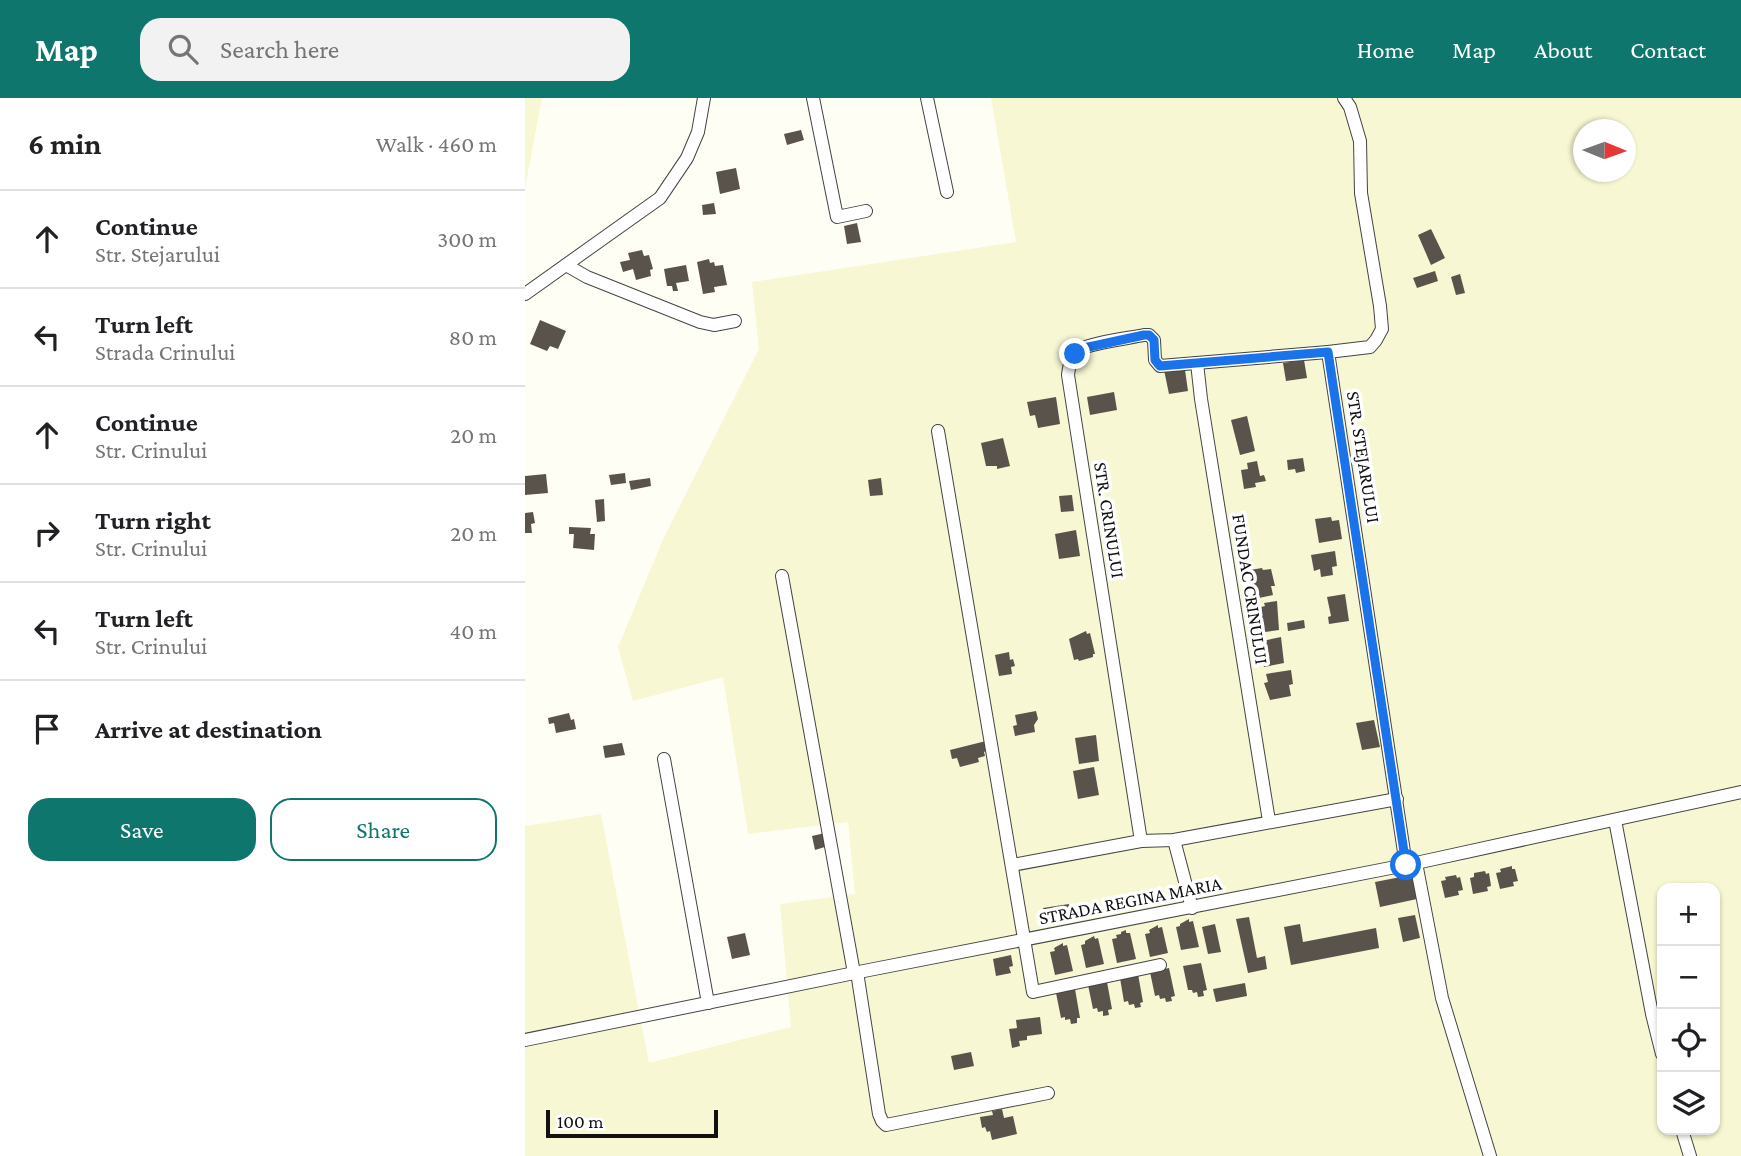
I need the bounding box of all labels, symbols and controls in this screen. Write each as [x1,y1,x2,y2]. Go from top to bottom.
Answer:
search box [140,18,630,81]
icon: search [164,30,202,68]
text: Map [35,31,98,68]
text: Search here [220,35,339,64]
text: Home [1357,36,1414,63]
text: Map [1452,36,1496,63]
text: About [1534,36,1592,63]
text: Contact [1630,36,1706,63]
north arrow [1573,119,1636,182]
text: 6 min [28,127,101,160]
text: Walk · 460 m [376,131,497,157]
text: Continue [95,212,198,241]
icon: ahead [28,220,66,258]
text: 300 m [437,226,497,252]
text: Str. Stejarului [95,241,220,267]
text: Turn left [95,310,193,339]
icon: left [28,318,66,356]
text: 80 m [449,324,497,350]
route end [1059,338,1090,369]
text: Strada Crinului [95,339,235,365]
street label: STR. STEJARULUI [1343,389,1384,525]
text: Continue [95,408,198,437]
icon: ahead [28,416,66,454]
text: 20 m [450,422,497,448]
text: Str. Crinului [95,437,207,463]
street label: STR. CRINULUI [1090,460,1129,580]
text: Turn right [95,506,211,535]
street label: FUNDAC CRINULUI [1228,512,1273,666]
icon: right [28,514,66,552]
text: 20 m [450,520,497,546]
text: Str. Crinului [95,535,207,561]
text: Turn left [95,604,193,633]
icon: left [28,612,66,650]
text: 40 m [449,618,497,644]
text: Str. Crinului [95,633,207,659]
icon: arrive [28,710,66,748]
text: Arrive at destination [95,715,322,744]
button: Save [28,798,256,861]
button: Share [270,798,497,861]
route start [1390,849,1421,880]
street label: STRADA REGINA MARIA [1037,872,1223,929]
map controls [1657,883,1720,1135]
button: + [1657,883,1720,946]
button: − [1657,946,1720,1009]
button: locate [1657,1009,1720,1072]
button: layers [1657,1072,1720,1135]
scale bar [546,1107,717,1139]
text: 100 m [557,1111,604,1132]

